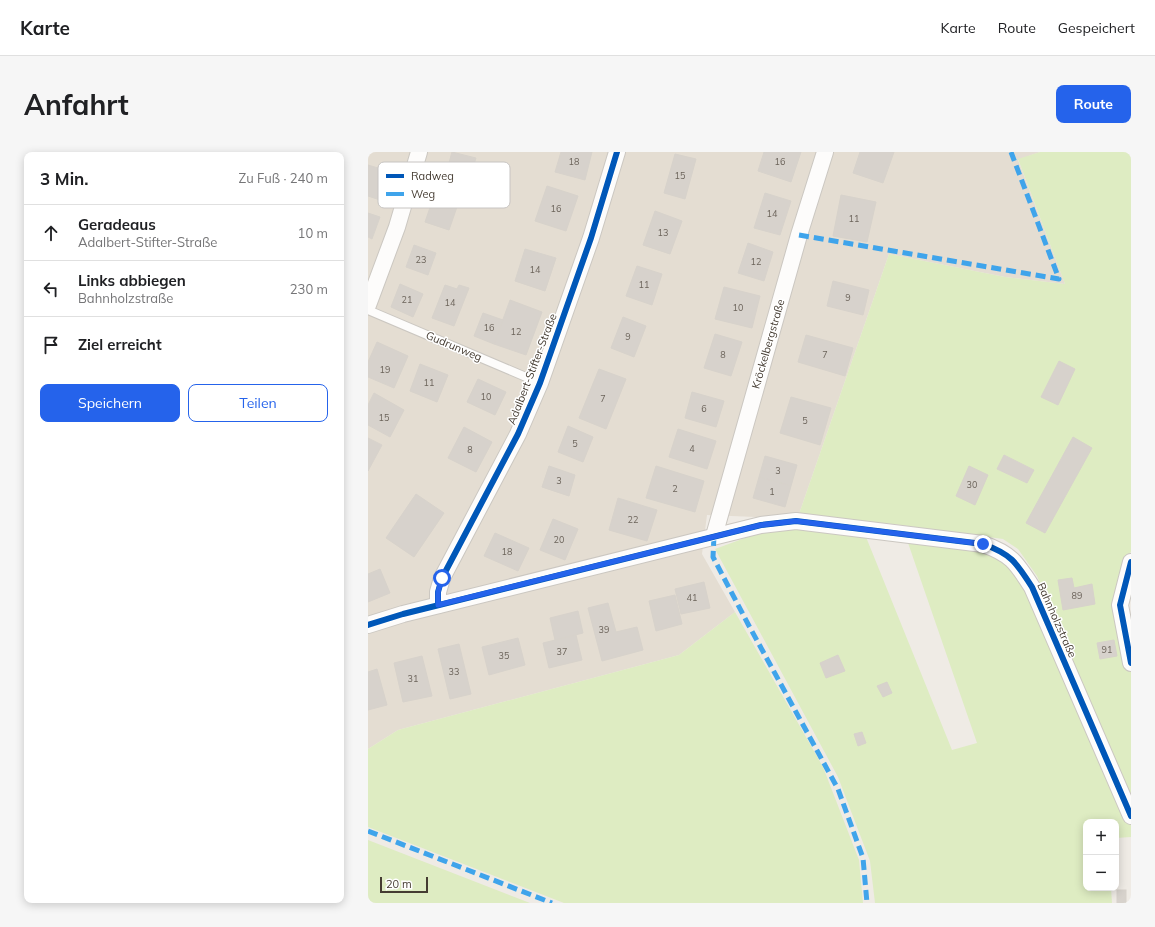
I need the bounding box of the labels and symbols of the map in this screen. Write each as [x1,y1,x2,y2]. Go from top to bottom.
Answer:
house number: 18 [569,156,579,167]
house number: 16 [775,156,785,167]
legend [378,162,510,208]
text: Radweg [411,169,454,183]
house number: 15 [675,170,686,181]
text: Weg [411,187,435,201]
house number: 16 [551,203,561,214]
house number: 14 [767,208,778,219]
house number: 11 [849,213,859,224]
house number: 13 [658,227,668,238]
house number: 23 [416,254,426,265]
house number: 12 [751,256,761,267]
house number: 14 [530,264,541,275]
house number: 11 [639,279,649,290]
house number: 9 [845,292,851,303]
house number: 21 [402,294,412,305]
house number: 14 [445,297,456,308]
street label: Kröckelbergstraße [749,298,787,390]
house number: 10 [733,302,743,313]
street label: Adalbert-Stifter-Straße [504,311,560,427]
house number: 16 [484,322,494,333]
house number: 12 [511,326,521,337]
street label: Gudrunweg [424,328,484,364]
house number: 9 [625,331,631,342]
house number: 8 [720,349,726,360]
house number: 7 [822,349,828,360]
house number: 19 [380,364,390,375]
house number: 11 [424,377,434,388]
house number: 10 [481,391,491,402]
house number: 7 [600,393,606,404]
house number: 6 [701,403,707,414]
house number: 15 [379,412,390,423]
house number: 5 [802,415,808,426]
house number: 5 [572,438,578,449]
house number: 4 [689,443,695,454]
house number: 8 [467,444,473,455]
house number: 3 [775,465,781,476]
house number: 3 [556,475,562,486]
house number: 30 [967,479,977,490]
house number: 2 [672,483,678,494]
house number: 1 [769,486,775,497]
house number: 22 [628,514,638,525]
house number: 20 [554,534,564,545]
route end [974,535,992,553]
house number: 18 [502,546,512,557]
route start [433,569,451,587]
street label: Bahnholzstraße [1034,580,1080,660]
house number: 89 [1072,590,1082,601]
house number: 41 [687,592,697,603]
house number: 39 [599,624,609,635]
house number: 91 [1102,644,1112,655]
house number: 37 [557,646,567,657]
house number: 35 [499,650,510,661]
house number: 33 [449,666,459,677]
house number: 31 [408,673,418,684]
scale bar [380,875,428,894]

